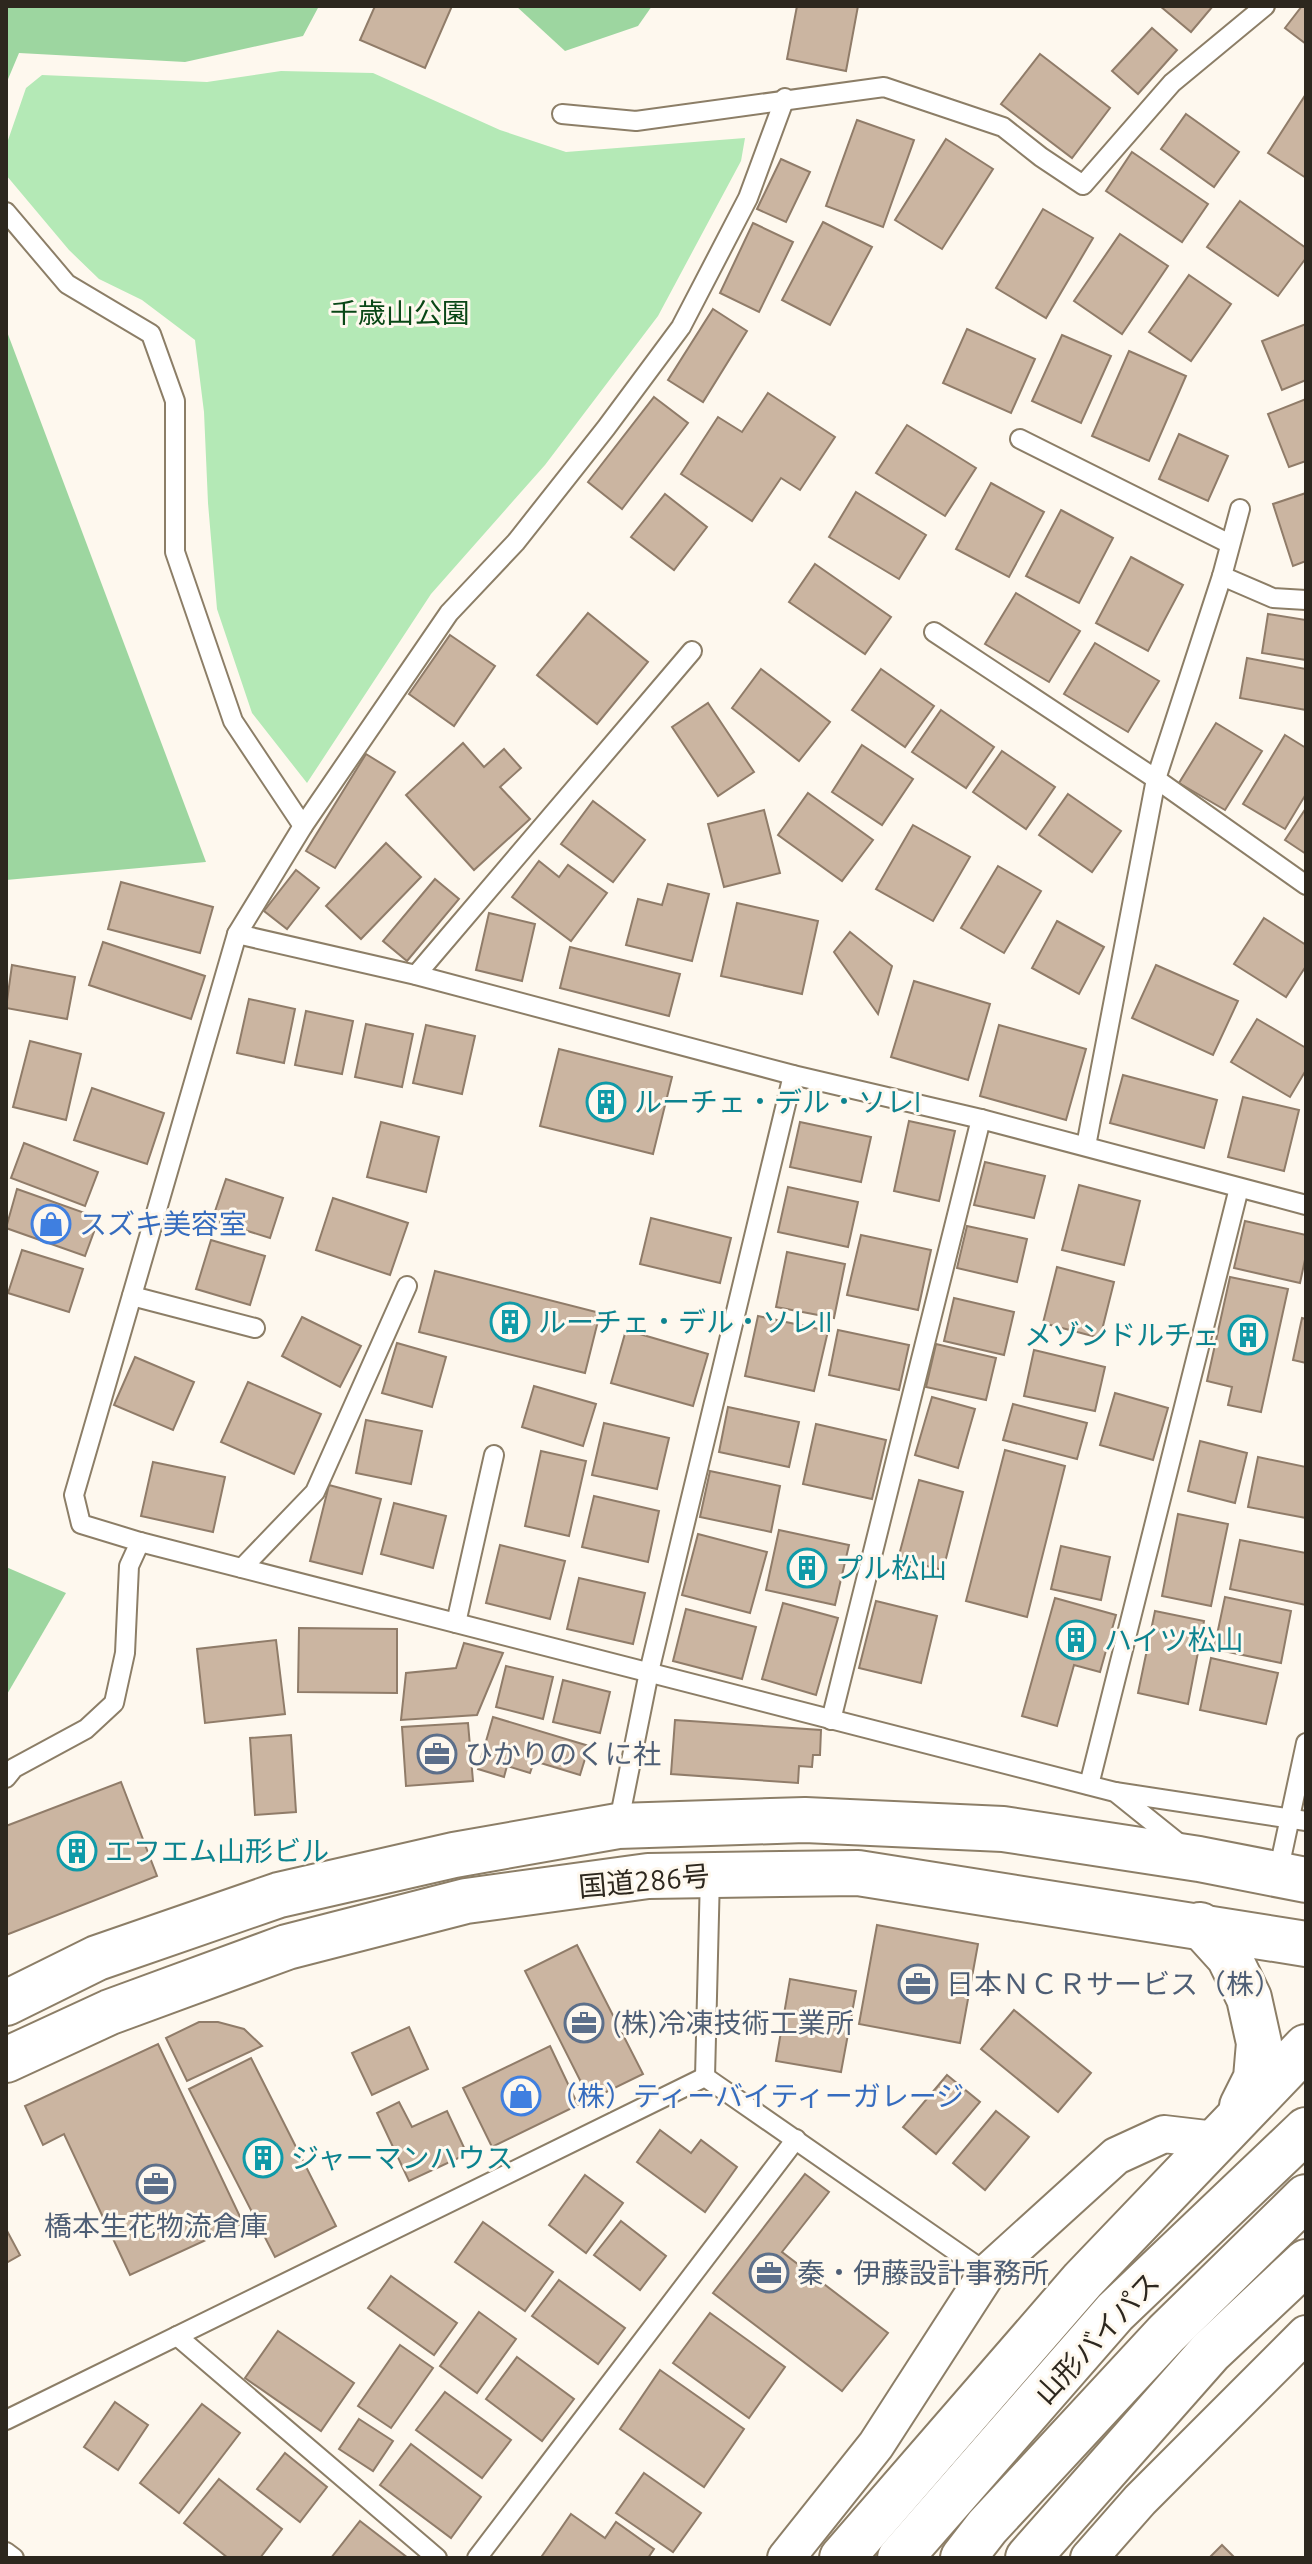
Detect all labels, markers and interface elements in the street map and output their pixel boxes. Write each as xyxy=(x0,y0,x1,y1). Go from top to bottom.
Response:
park label: 千歳山公園 xyxy=(330,297,470,328)
building icon: ルーチェ・デル・ソレI xyxy=(585,1081,627,1123)
place label: ルーチェ・デル・ソレI xyxy=(634,1086,921,1117)
shop icon: スズキ美容室 xyxy=(30,1203,72,1245)
place label: スズキ美容室 xyxy=(79,1208,247,1239)
building icon: ルーチェ・デル・ソレII xyxy=(489,1301,531,1343)
place label: ルーチェ・デル・ソレII xyxy=(538,1306,832,1337)
building icon: メゾンドルチェ xyxy=(1227,1314,1269,1356)
place label: メゾンドルチェ xyxy=(1024,1319,1220,1350)
building icon: プル松山 xyxy=(786,1547,828,1589)
place label: プル松山 xyxy=(835,1552,947,1583)
building icon: ハイツ松山 xyxy=(1055,1619,1097,1661)
place label: ハイツ松山 xyxy=(1104,1624,1243,1655)
office icon: ひかりのくに社 xyxy=(416,1733,458,1775)
place label: ひかりのくに社 xyxy=(465,1738,661,1769)
building icon: エフエム山形ビル xyxy=(56,1830,98,1872)
place label: エフエム山形ビル xyxy=(105,1835,329,1866)
street label: 国道286号 xyxy=(577,1859,711,1902)
office icon: 日本ＮＣＲサービス（株） xyxy=(897,1963,939,2005)
place label: 日本ＮＣＲサービス（株） xyxy=(946,1968,1282,1999)
office icon: (株)冷凍技術工業所 xyxy=(563,2002,605,2044)
place label: (株)冷凍技術工業所 xyxy=(612,2007,854,2039)
shop icon: （株）ティーバイティーガレージ xyxy=(500,2075,542,2117)
place label: （株）ティーバイティーガレージ xyxy=(549,2080,964,2111)
building icon: ジャーマンハウス xyxy=(242,2137,284,2179)
place label: ジャーマンハウス xyxy=(291,2142,514,2173)
office icon: 橋本生花物流倉庫 xyxy=(135,2163,177,2205)
place label: 橋本生花物流倉庫 xyxy=(44,2210,268,2241)
office icon: 秦・伊藤設計事務所 xyxy=(748,2252,790,2294)
place label: 秦・伊藤設計事務所 xyxy=(797,2257,1049,2288)
street label: 山形バイパス xyxy=(1028,2266,1165,2409)

